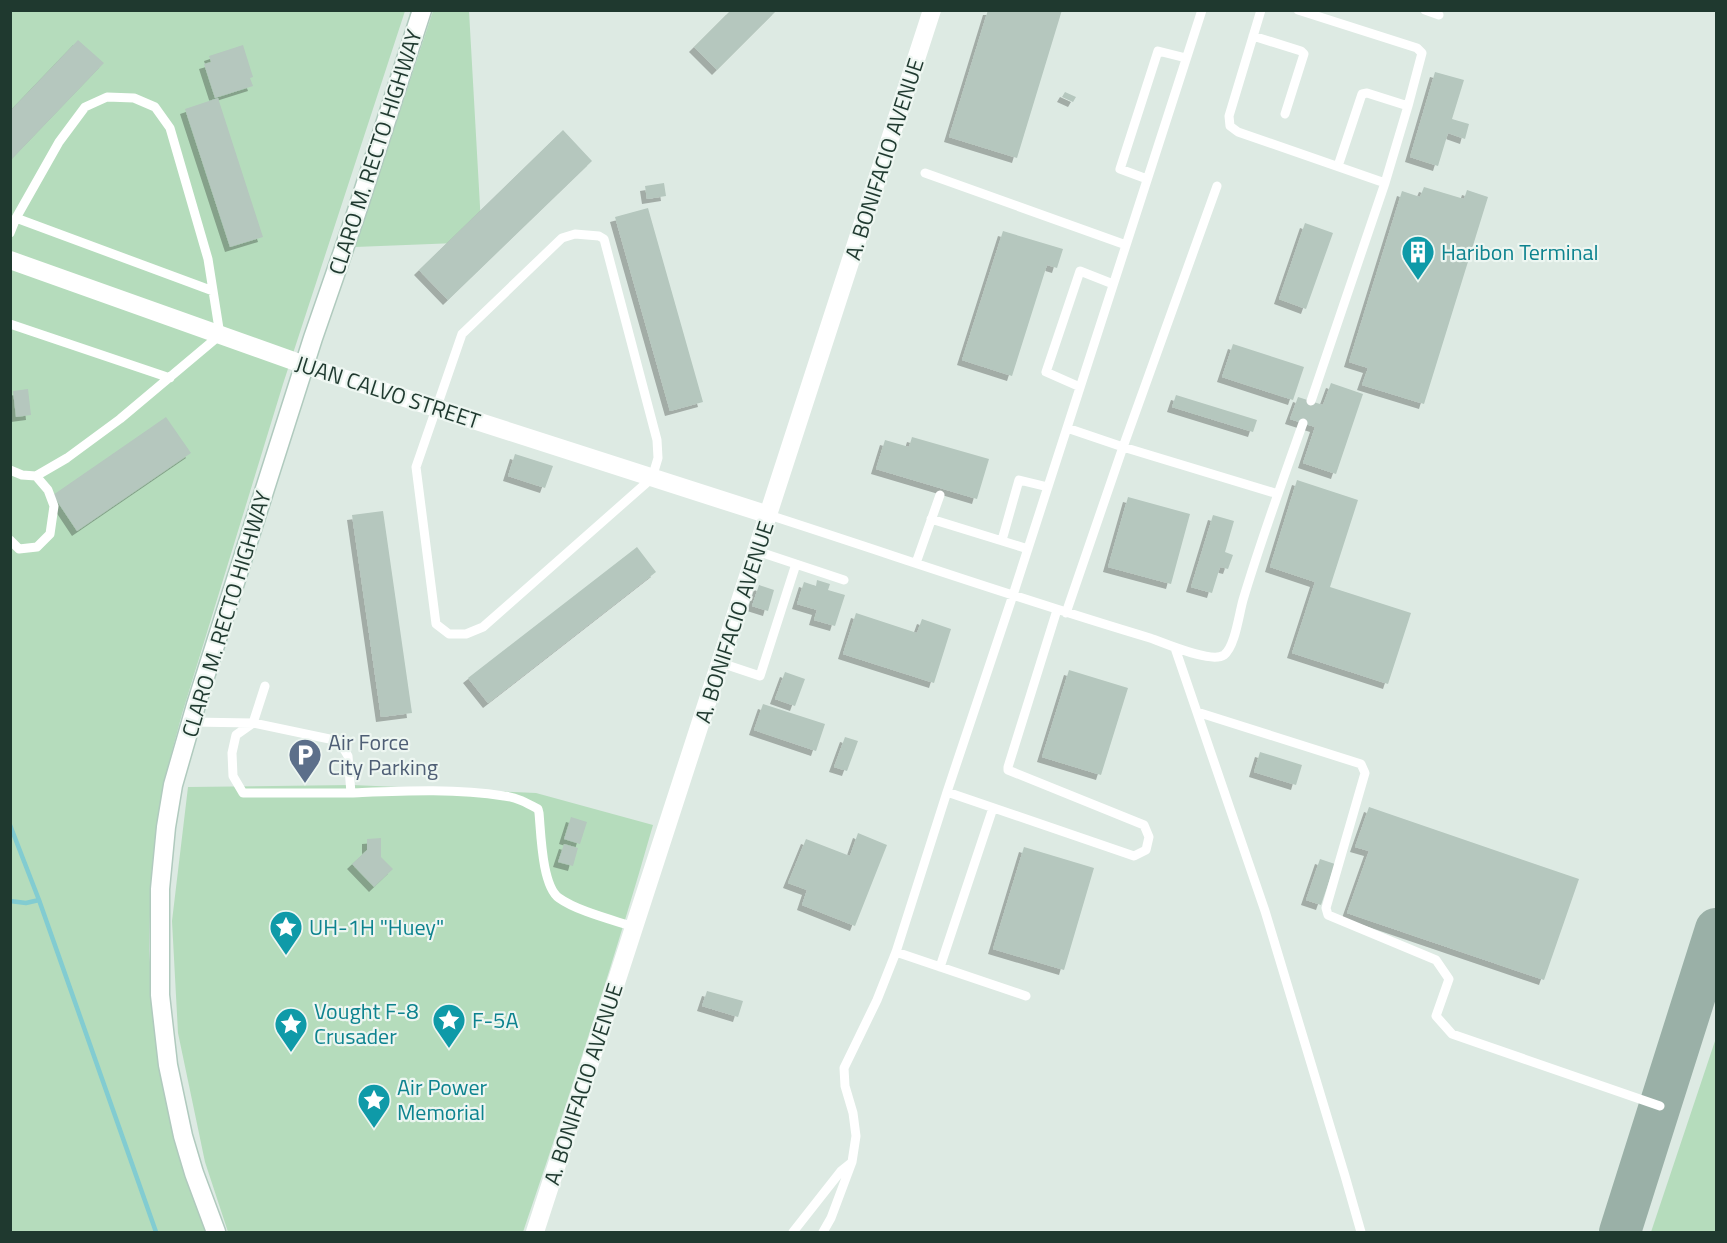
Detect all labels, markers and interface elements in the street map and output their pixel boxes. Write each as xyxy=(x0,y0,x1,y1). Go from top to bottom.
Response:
street label: CLARO M. RECTO HIGHWAY xyxy=(319,25,431,279)
street label: A. BONIFACIO AVENUE xyxy=(835,54,933,264)
building icon: Haribon Terminal xyxy=(1400,234,1436,281)
place label: Haribon Terminal xyxy=(1441,235,1599,269)
street label: JUAN CALVO STREET xyxy=(291,346,485,438)
street label: CLARO M. RECTO HIGHWAY xyxy=(172,486,280,741)
street label: A. BONIFACIO AVENUE xyxy=(685,517,783,727)
place label: Air Force City Parking xyxy=(328,725,438,784)
parking icon: Air Force City Parking xyxy=(287,737,323,784)
place icon: UH-1H "Huey" xyxy=(268,909,304,956)
place label: UH-1H "Huey" xyxy=(309,910,444,944)
street label: A. BONIFACIO AVENUE xyxy=(534,979,632,1189)
place label: Vought F-8 Crusader xyxy=(314,994,418,1053)
place icon: F-5A xyxy=(431,1002,467,1049)
place label: F-5A xyxy=(472,1003,519,1037)
place icon: Vought F-8 Crusader xyxy=(273,1006,309,1053)
place label: Air Power Memorial xyxy=(397,1070,488,1129)
place icon: Air Power Memorial xyxy=(356,1082,392,1129)

